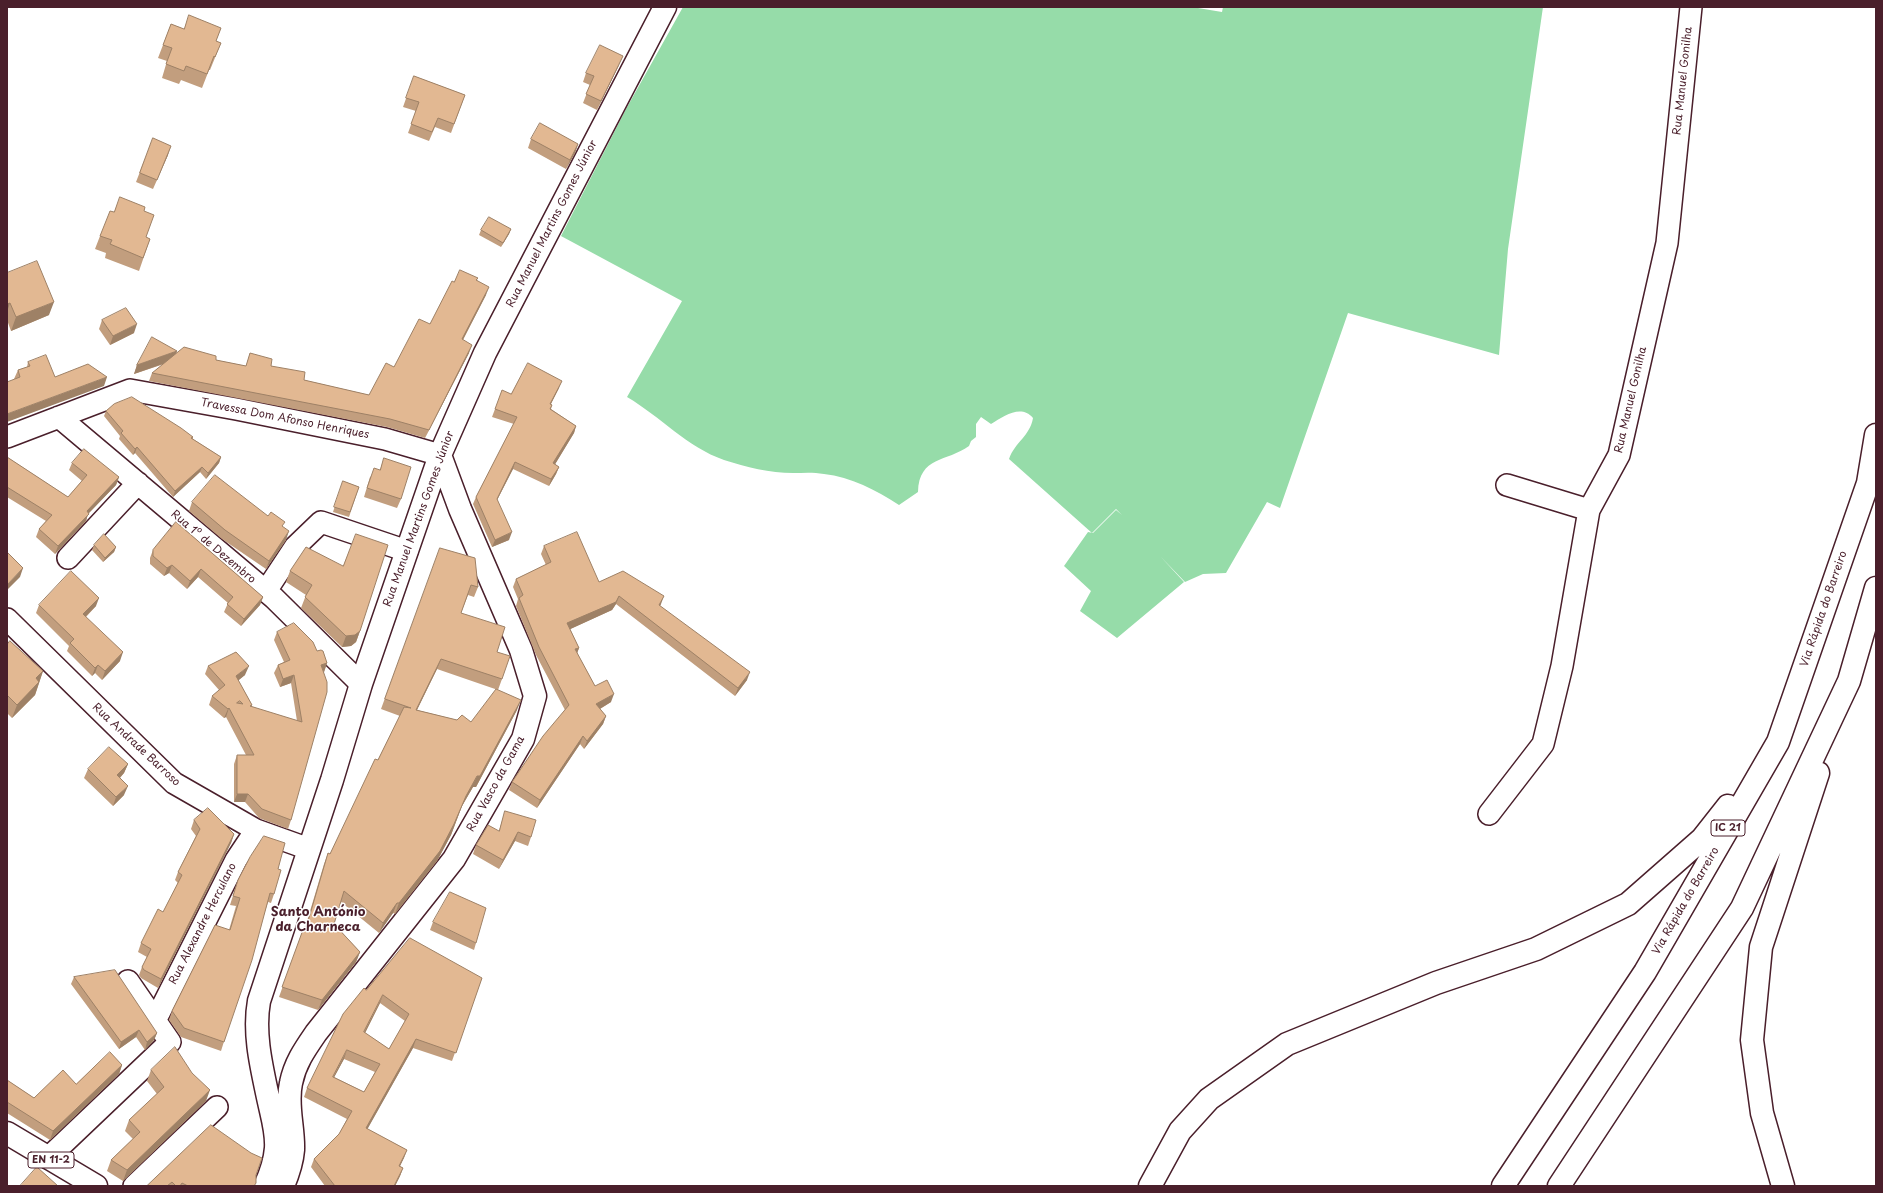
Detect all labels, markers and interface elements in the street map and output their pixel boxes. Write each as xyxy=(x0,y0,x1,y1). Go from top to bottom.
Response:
street label: Rua Manuel Gonilha xyxy=(1671,26,1695,136)
street label: Rua Manuel Martins Gomes Júnior xyxy=(504,138,600,310)
street label: Rua Manuel Gonilha xyxy=(1612,345,1650,455)
street label: Travessa Dom Afonso Henriques xyxy=(200,396,370,442)
street label: Rua Manuel Martins Gomes Júnior xyxy=(381,429,457,609)
street label: Rua 1º de Dezembro xyxy=(168,508,258,586)
street label: Via Rápida do Barreiro xyxy=(1798,549,1850,669)
street label: Rua Andrade Barroso xyxy=(89,701,183,789)
street label: Rua Vasco da Gama xyxy=(464,734,528,834)
road number: IC 21 xyxy=(1711,820,1745,836)
street label: Via Rápida do Barreiro xyxy=(1650,845,1722,957)
street label: Rua Alexandre Herculano xyxy=(167,861,239,987)
district label: Santo António da Charneca xyxy=(271,904,365,935)
road number: EN 11-2 xyxy=(28,1152,74,1168)

